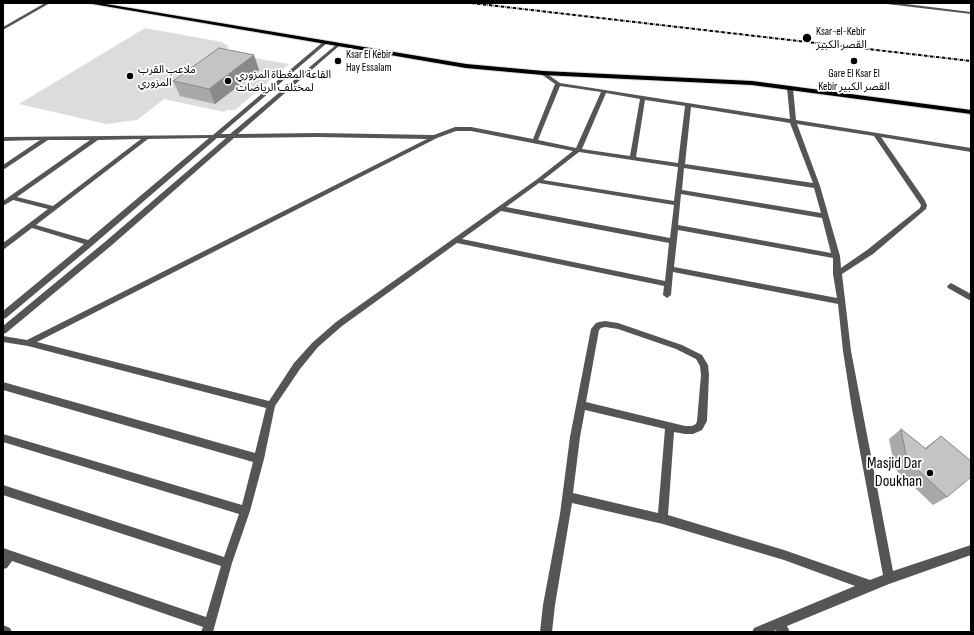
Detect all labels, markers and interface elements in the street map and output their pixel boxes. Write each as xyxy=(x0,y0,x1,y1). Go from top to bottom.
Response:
place label: Ksar-el-Kebir القصر الكبير xyxy=(816,25,867,51)
marker: Ksar-el-Kebir القصر الكبير xyxy=(801,32,813,44)
place label: Ksar El Kebir Hay Essalam xyxy=(346,48,392,74)
marker: Ksar El Kebir Hay Essalam xyxy=(333,56,343,66)
marker: Gare El Ksar El Kebir القصر الكبير xyxy=(849,56,859,66)
place label: ملاعب القرب المزوري xyxy=(138,63,196,89)
place label: Gare El Ksar El Kebir القصر الكبير xyxy=(818,67,890,93)
place label: القاعة المغطاة المزوري لمختلف الرياضات xyxy=(236,68,331,94)
marker: ملاعب القرب المزوري xyxy=(125,71,135,81)
marker: القاعة المغطاة المزوري لمختلف الرياضات xyxy=(223,76,233,86)
place label: Masjid Dar Doukhan xyxy=(867,454,922,492)
marker: Masjid Dar Doukhan xyxy=(925,468,935,478)

